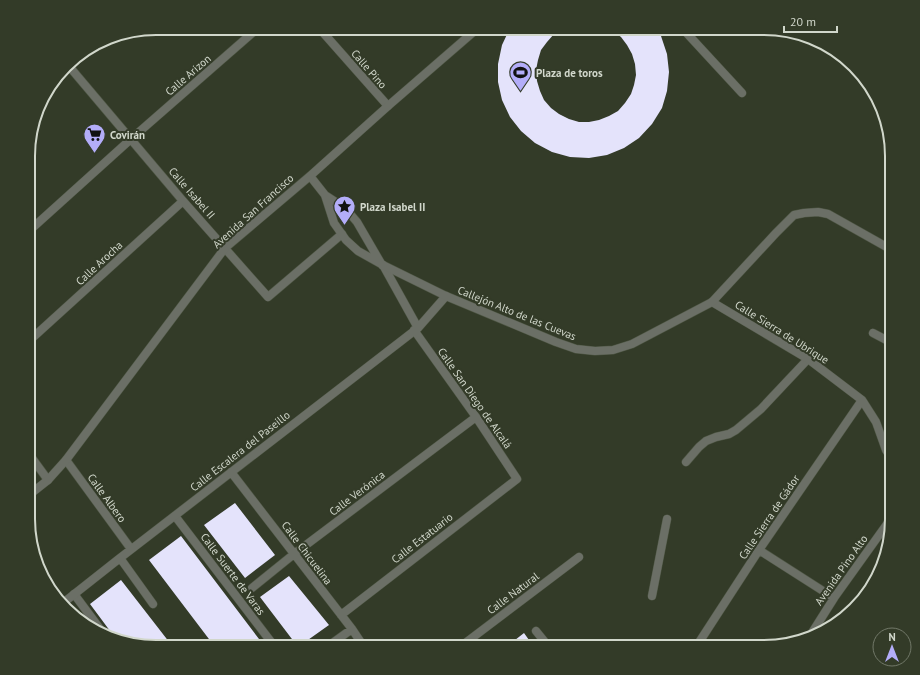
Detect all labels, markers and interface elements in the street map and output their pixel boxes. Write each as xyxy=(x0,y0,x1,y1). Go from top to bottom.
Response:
scale bar xyxy=(784,8,837,34)
text: 20 m xyxy=(790,14,816,29)
street label: Calle Pino xyxy=(348,46,390,92)
street label: Calle Arizon xyxy=(162,51,214,99)
sports icon: Plaza de toros xyxy=(508,60,534,93)
place label: Plaza de toros xyxy=(536,66,603,80)
supermarket icon: Covirán xyxy=(82,122,108,155)
place label: Covirán xyxy=(110,128,145,142)
street label: Calle Isabel II xyxy=(166,164,218,222)
street label: Avenida San Francisco xyxy=(210,171,297,251)
place icon: Plaza Isabel II xyxy=(332,194,358,227)
place label: Plaza Isabel II xyxy=(360,200,425,214)
street label: Calle Arocha xyxy=(73,238,125,288)
street label: Callejón Alto de las Cuevas xyxy=(456,283,579,343)
street label: Calle Sierra de Ubrique xyxy=(732,297,832,367)
street label: Calle San Diego de Alcalá xyxy=(435,345,515,451)
street label: Calle Escalera del Paseillo xyxy=(187,408,293,494)
street label: Calle Verónica xyxy=(326,467,388,519)
street label: Calle Albero xyxy=(85,471,129,525)
street label: Calle Sierra de Gádor xyxy=(736,472,803,562)
street label: Calle Estatuario xyxy=(389,510,456,566)
street label: Calle Chicuelina xyxy=(279,518,335,588)
street label: Calle Suerte de Varas xyxy=(198,530,269,618)
street label: Avenida Pino Alto xyxy=(812,532,871,608)
street label: Calle Natural xyxy=(484,568,542,617)
north arrow xyxy=(872,627,912,667)
text: N xyxy=(888,630,896,644)

